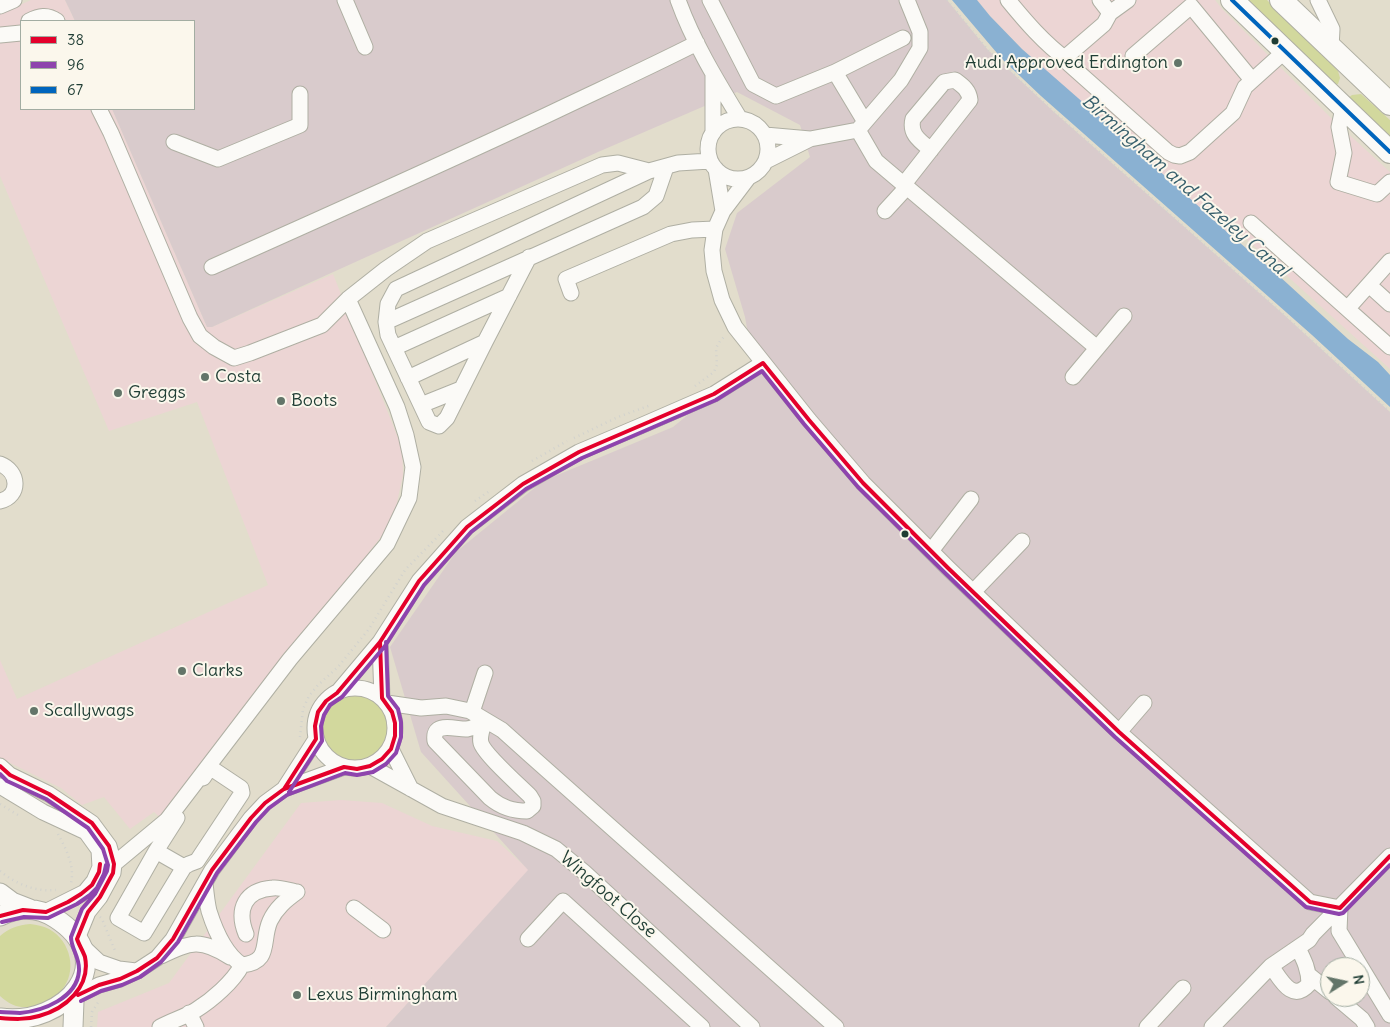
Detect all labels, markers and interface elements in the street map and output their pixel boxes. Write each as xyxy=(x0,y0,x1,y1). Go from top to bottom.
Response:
legend xyxy=(20,20,195,110)
text: 38 xyxy=(67,30,84,49)
unlabelled marker xyxy=(1270,36,1280,46)
place label: Audi Approved Erdington xyxy=(965,52,1168,74)
text: 96 xyxy=(67,55,84,74)
marker: Audi Approved Erdington xyxy=(1172,57,1184,69)
text: 67 xyxy=(67,80,83,99)
water label: Birmingham and Fazeley Canal xyxy=(1077,90,1293,282)
place label: Costa xyxy=(215,366,261,388)
marker: Costa xyxy=(199,371,211,383)
place label: Greggs xyxy=(128,382,186,404)
marker: Greggs xyxy=(112,387,124,399)
place label: Boots xyxy=(291,390,337,412)
marker: Boots xyxy=(275,395,287,407)
unlabelled marker xyxy=(900,529,910,539)
place label: Clarks xyxy=(192,660,243,682)
marker: Clarks xyxy=(176,665,188,677)
place label: Scallywags xyxy=(44,700,134,722)
marker: Scallywags xyxy=(28,705,40,717)
street label: Wingfoot Close xyxy=(555,847,661,943)
north arrow xyxy=(1320,957,1370,1007)
text: N xyxy=(1349,973,1368,986)
place label: Lexus Birmingham xyxy=(307,984,458,1006)
marker: Lexus Birmingham xyxy=(291,989,303,1001)

